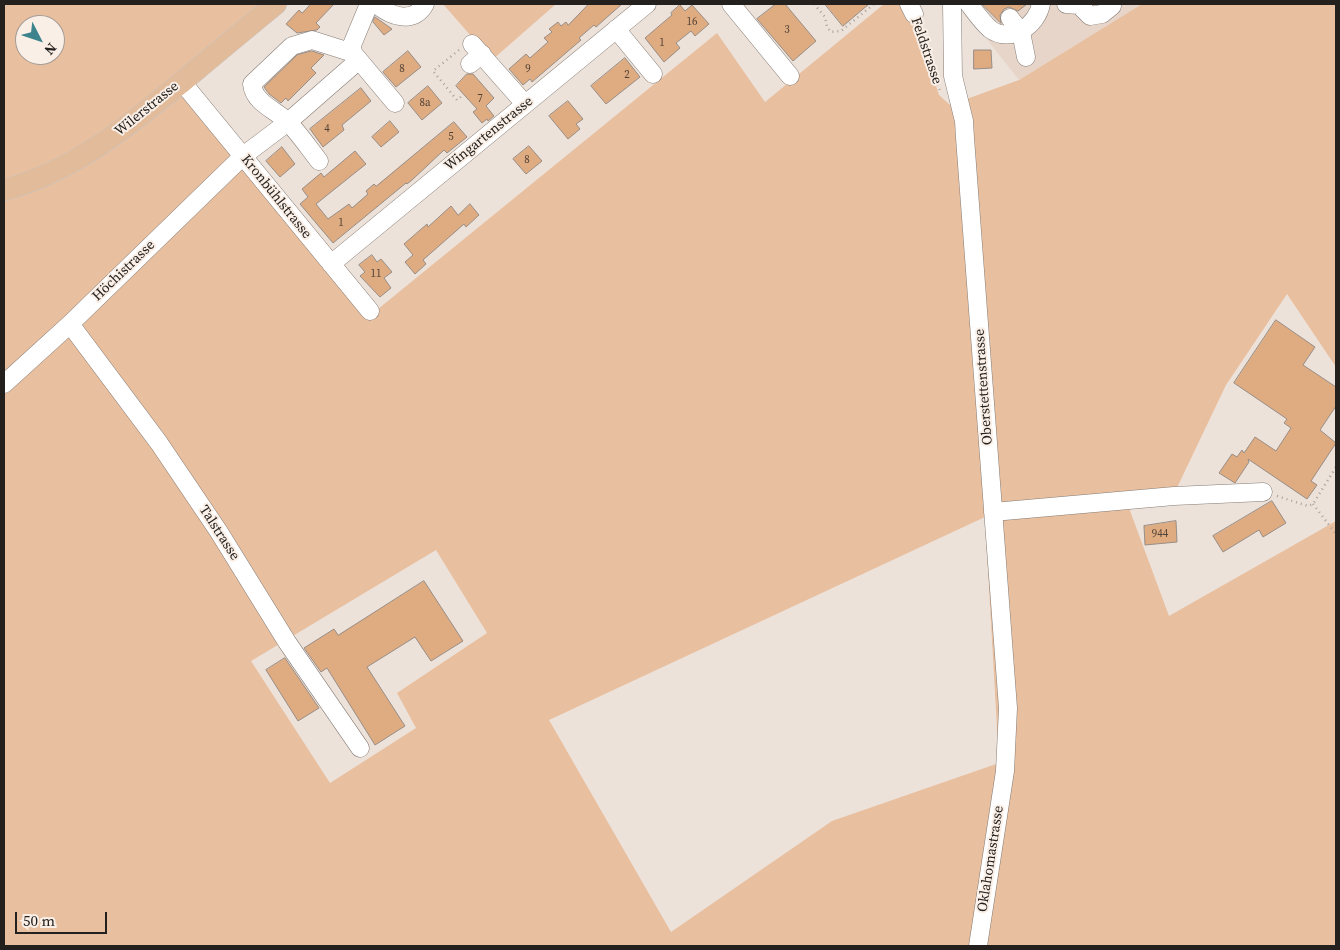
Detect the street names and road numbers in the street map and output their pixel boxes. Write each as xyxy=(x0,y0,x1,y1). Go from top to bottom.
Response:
street label: Feldstrasse xyxy=(907,15,945,87)
street label: Wilerstrasse xyxy=(112,78,182,140)
street label: Wingartenstrasse xyxy=(441,93,537,175)
street label: Kronbühlstrasse xyxy=(237,152,315,242)
street label: Höchistrasse xyxy=(89,237,159,305)
street label: Oberstettenstrasse xyxy=(972,328,996,446)
street label: Talstrasse xyxy=(195,502,243,564)
street label: Oklahomastrasse xyxy=(974,805,1008,913)

